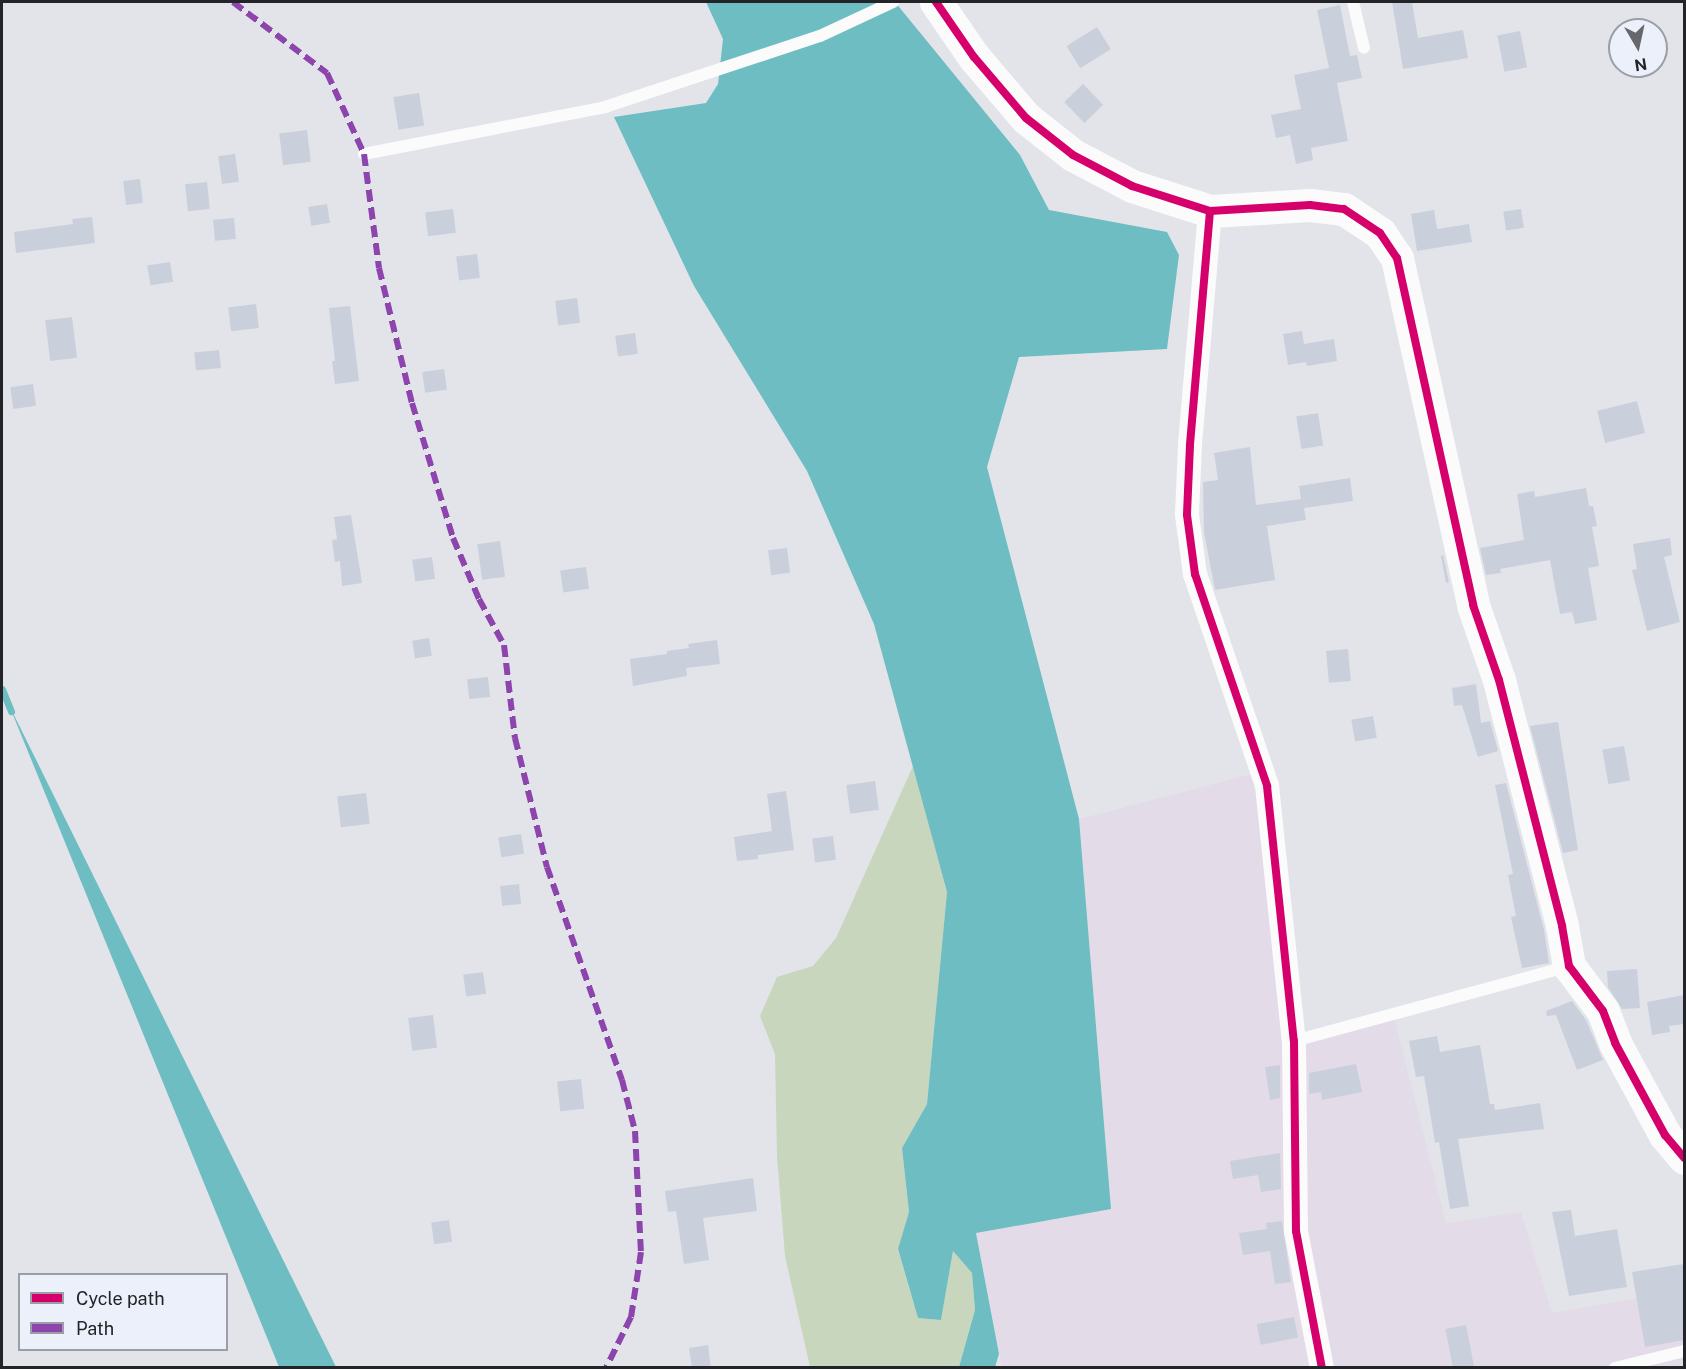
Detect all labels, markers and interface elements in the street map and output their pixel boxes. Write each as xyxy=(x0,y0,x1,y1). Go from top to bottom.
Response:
north arrow xyxy=(1608,18,1668,78)
text: N xyxy=(1633,54,1648,75)
legend xyxy=(18,1273,228,1351)
text: Cycle path xyxy=(76,1288,165,1309)
text: Path xyxy=(76,1318,114,1339)

